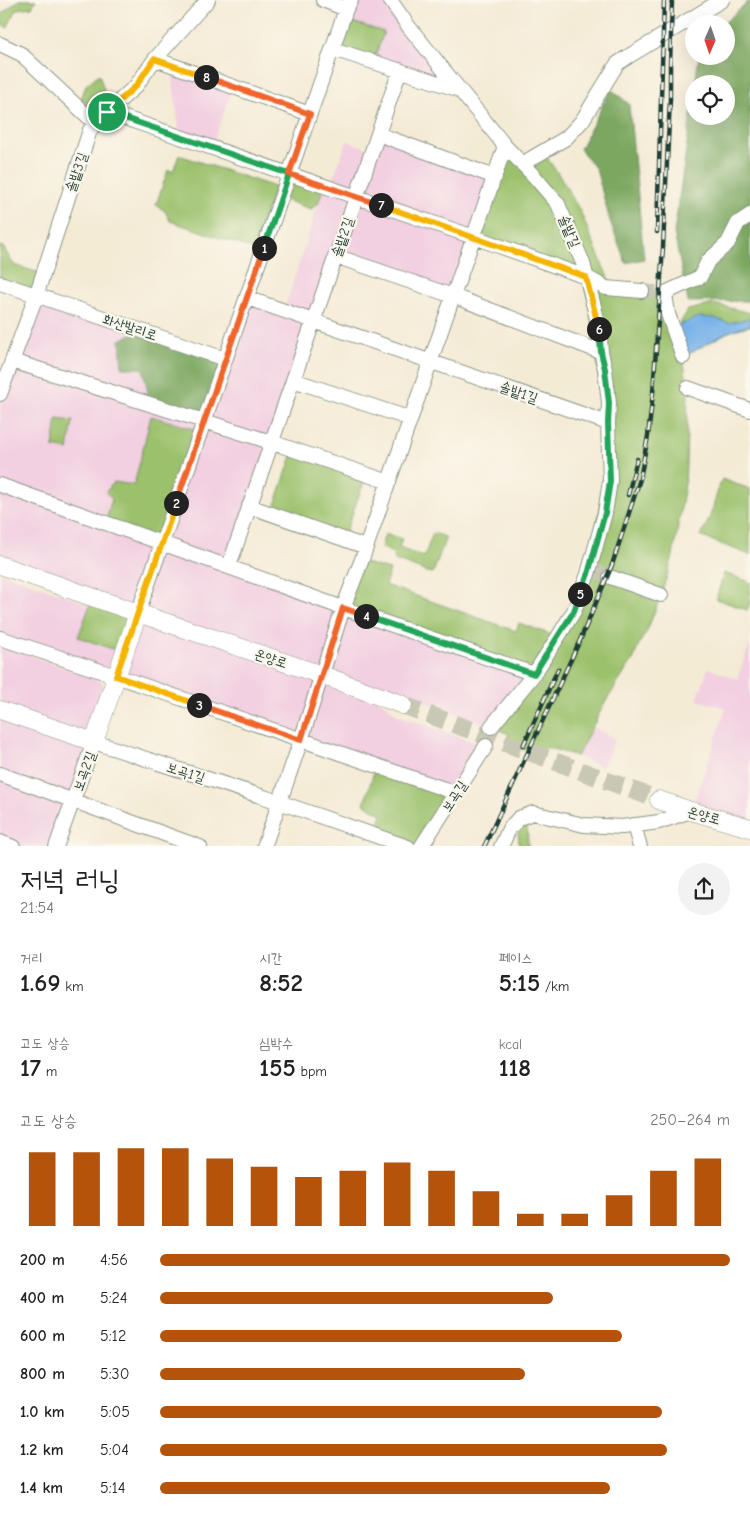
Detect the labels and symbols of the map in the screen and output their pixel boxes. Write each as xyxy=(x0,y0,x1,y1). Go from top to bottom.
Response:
north arrow xyxy=(685,15,735,65)
pin: 8 xyxy=(194,64,218,90)
pin xyxy=(86,91,128,133)
street label: 솔밭3길 xyxy=(62,149,91,194)
pin: 7 xyxy=(368,192,394,218)
street label: 솔밭길 xyxy=(555,212,584,251)
street label: 솔밭2길 xyxy=(328,214,357,259)
pin: 1 xyxy=(252,236,276,260)
street label: 화산발리로 xyxy=(100,311,159,344)
pin: 6 xyxy=(586,316,612,342)
street label: 솔밭1길 xyxy=(497,378,541,407)
pin: 2 xyxy=(164,490,188,516)
pin: 5 xyxy=(568,582,592,606)
pin: 4 xyxy=(354,604,378,628)
street label: 온양로 xyxy=(252,645,290,672)
pin: 3 xyxy=(186,692,212,718)
street label: 보곡2길 xyxy=(69,748,100,793)
street label: 보곡1길 xyxy=(165,758,208,787)
street label: 보곡길 xyxy=(438,777,471,815)
street label: 온양로 xyxy=(685,803,722,828)

